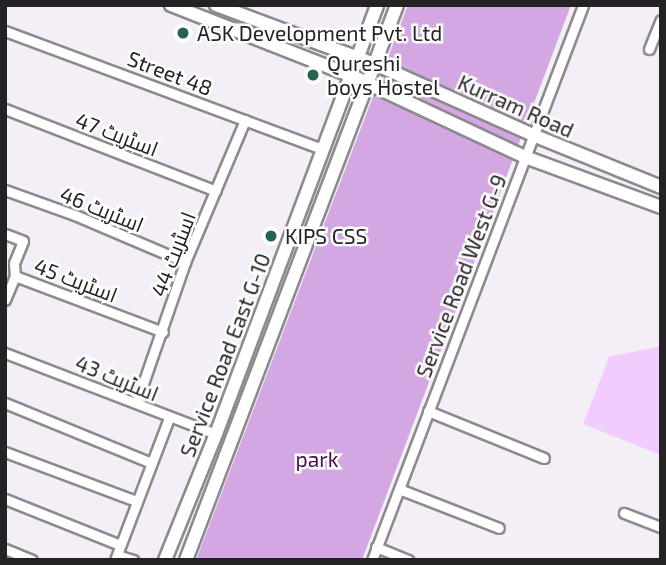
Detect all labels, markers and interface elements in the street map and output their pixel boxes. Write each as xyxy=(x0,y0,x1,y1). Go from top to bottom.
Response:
place label: ASK Development Pvt. Ltd xyxy=(197,20,443,46)
marker: ASK Development Pvt. Ltd xyxy=(175,25,191,41)
street label: Street 48 xyxy=(124,45,216,101)
place label: Qureshi boys Hostel xyxy=(327,50,439,100)
marker: Qureshi boys Hostel xyxy=(305,67,321,83)
street label: Kurram Road xyxy=(454,69,578,143)
street label: اسٹریٹ 47 xyxy=(72,107,162,161)
street label: Service Road West G-9 xyxy=(411,171,511,381)
street label: اسٹریٹ 46 xyxy=(57,181,147,237)
street label: اسٹریٹ 44 xyxy=(145,208,201,300)
place label: KIPS CSS xyxy=(285,223,367,249)
marker: KIPS CSS xyxy=(263,228,279,244)
street label: Service Road East G-10 xyxy=(174,249,276,461)
street label: اسٹریٹ 45 xyxy=(31,253,121,307)
street label: اسٹریٹ 43 xyxy=(72,350,162,406)
park label: park xyxy=(296,446,338,472)

